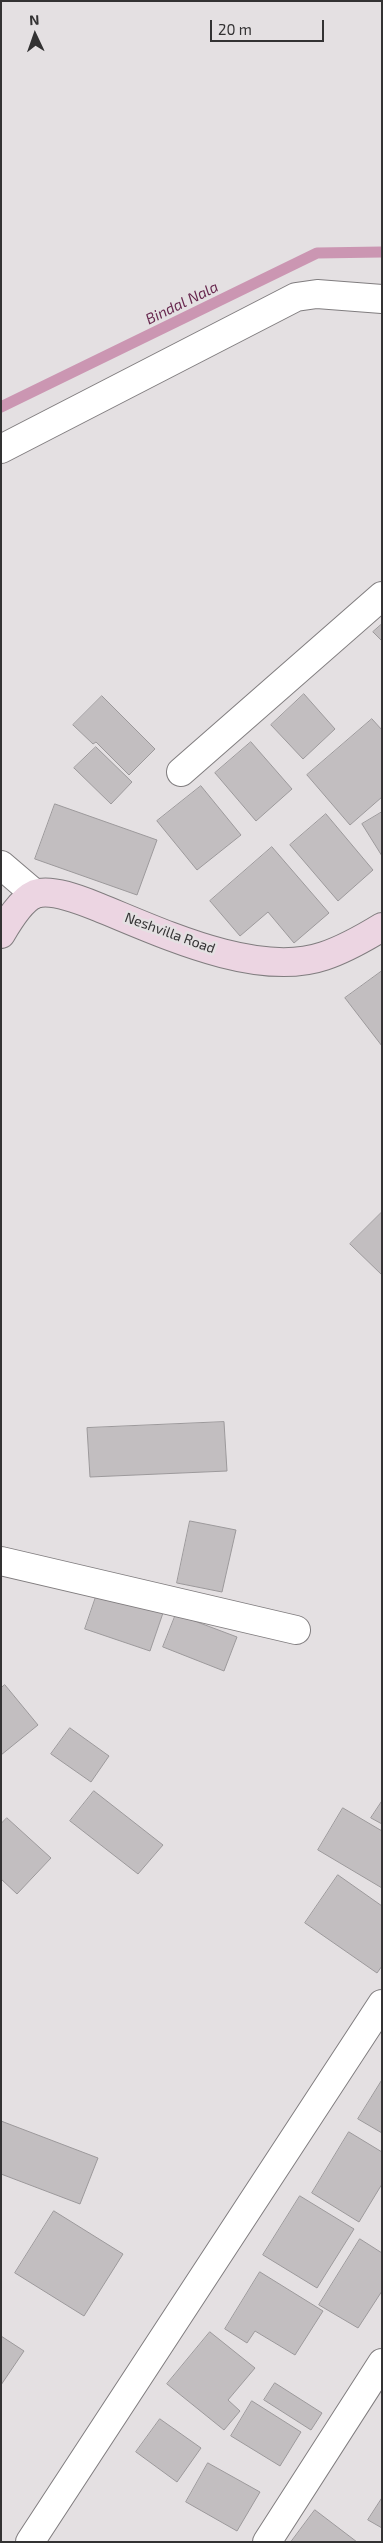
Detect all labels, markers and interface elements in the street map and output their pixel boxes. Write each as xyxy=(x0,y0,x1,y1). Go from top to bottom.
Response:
north arrow xyxy=(10,10,60,60)
scale bar xyxy=(213,10,327,42)
text: N xyxy=(29,11,40,28)
text: 20 m xyxy=(218,20,252,38)
water label: Bindal Nala xyxy=(143,278,221,328)
street label: Neshvilla Road xyxy=(123,909,217,957)

